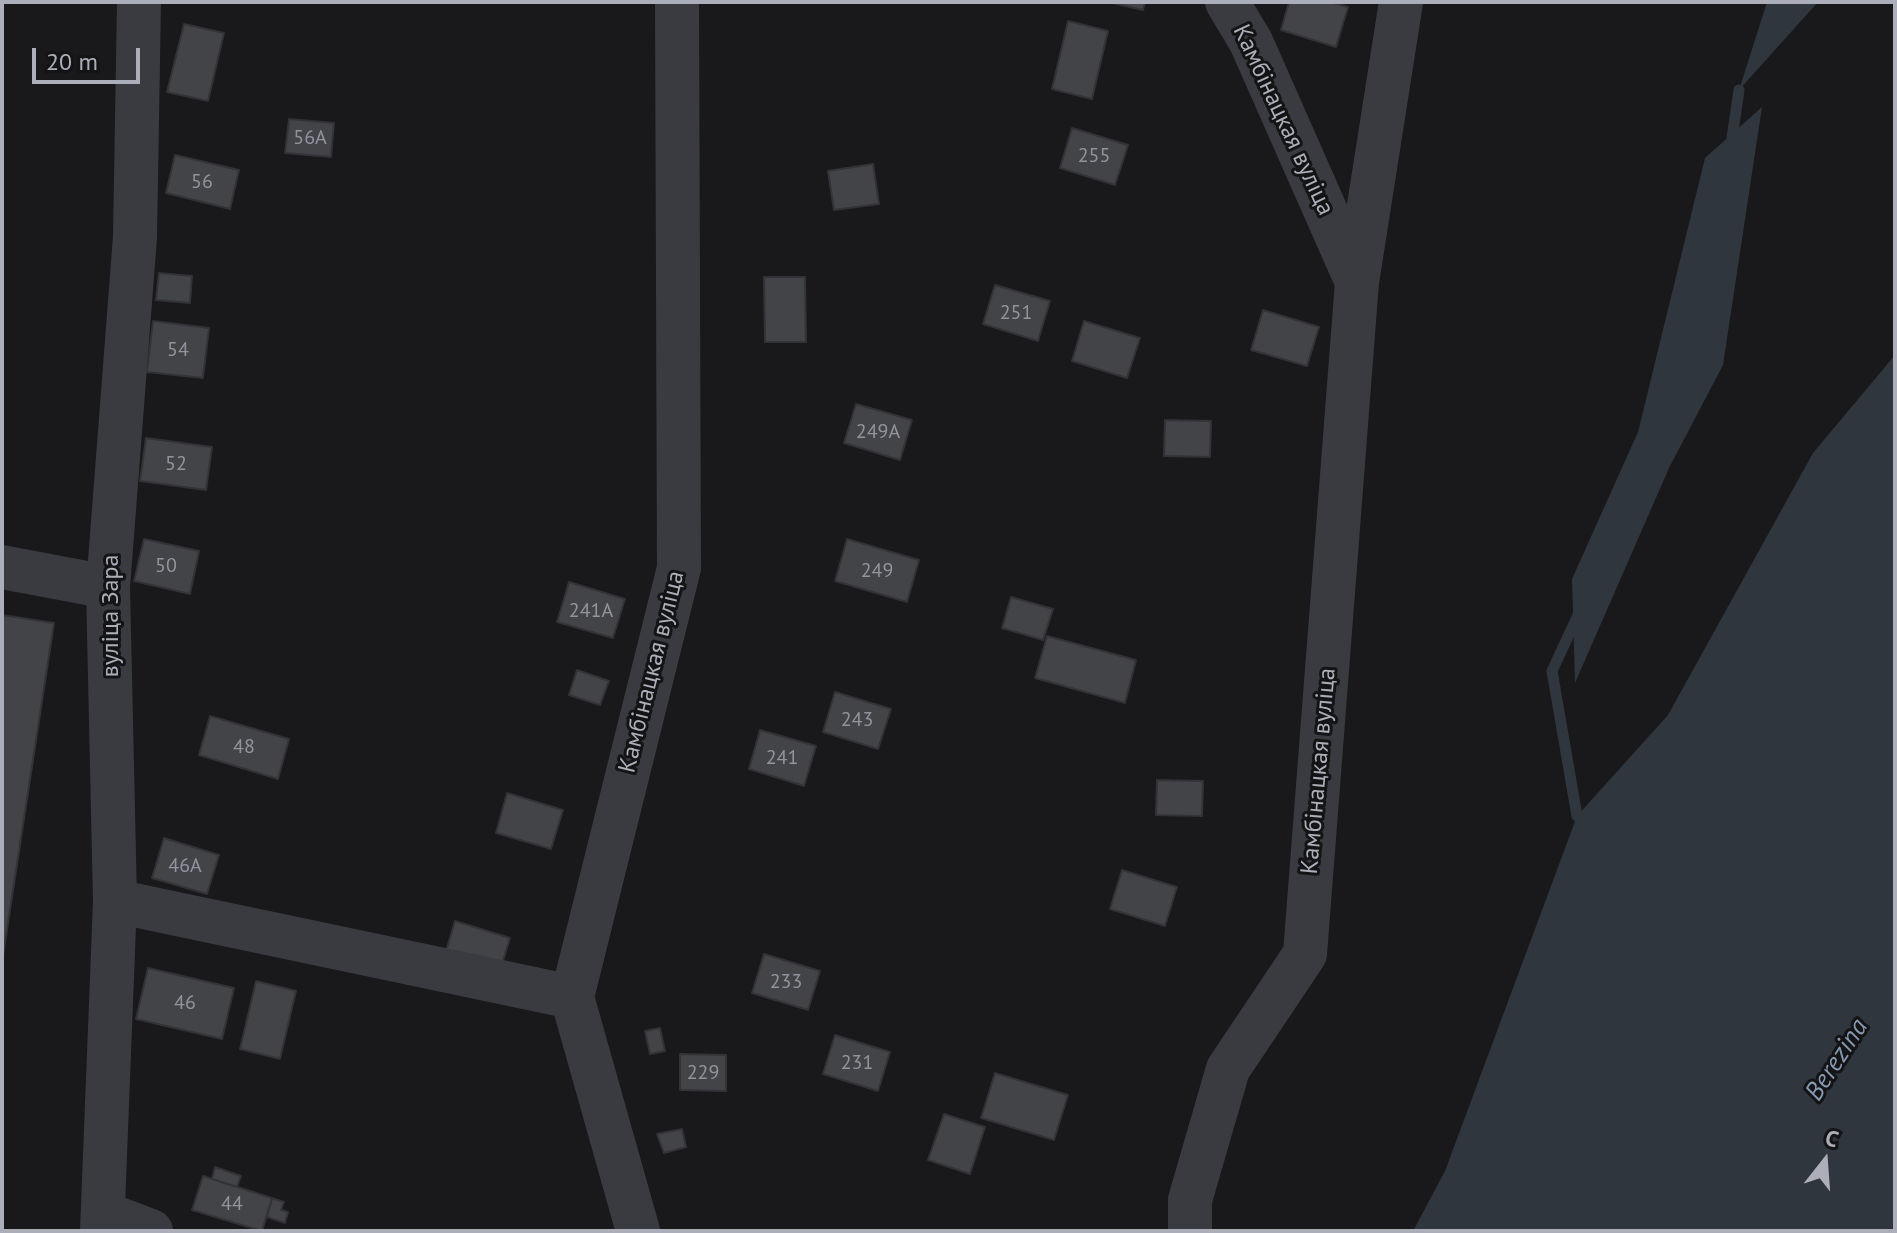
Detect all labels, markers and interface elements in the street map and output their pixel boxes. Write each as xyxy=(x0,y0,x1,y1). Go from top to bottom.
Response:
street label: Камбінацкая вуліца xyxy=(1226,20,1340,220)
scale bar xyxy=(36,32,144,82)
text: 20 m xyxy=(46,46,98,77)
house number: 56А xyxy=(293,126,327,150)
house number: 255 xyxy=(1078,144,1110,168)
house number: 56 xyxy=(191,170,213,194)
house number: 251 xyxy=(1000,301,1032,325)
house number: 54 xyxy=(167,338,189,362)
house number: 249А xyxy=(856,420,900,444)
house number: 52 xyxy=(165,452,187,476)
house number: 50 xyxy=(155,554,177,578)
street label: вуліца Зара xyxy=(97,555,125,677)
house number: 249 xyxy=(861,559,893,583)
street label: Камбінацкая вуліца xyxy=(613,568,691,776)
house number: 241А xyxy=(569,599,613,623)
street label: Камбінацкая вуліца xyxy=(1296,667,1342,875)
house number: 243 xyxy=(841,708,873,732)
house number: 48 xyxy=(233,735,255,759)
house number: 241 xyxy=(766,746,798,770)
house number: 46А xyxy=(168,854,202,878)
house number: 233 xyxy=(770,970,802,994)
house number: 46 xyxy=(174,991,196,1015)
water label: Berezina xyxy=(1799,1013,1875,1107)
house number: 231 xyxy=(841,1051,873,1075)
house number: 229 xyxy=(687,1061,719,1085)
north arrow xyxy=(1785,1121,1865,1201)
text: С xyxy=(1822,1123,1842,1153)
house number: 44 xyxy=(221,1192,243,1216)

